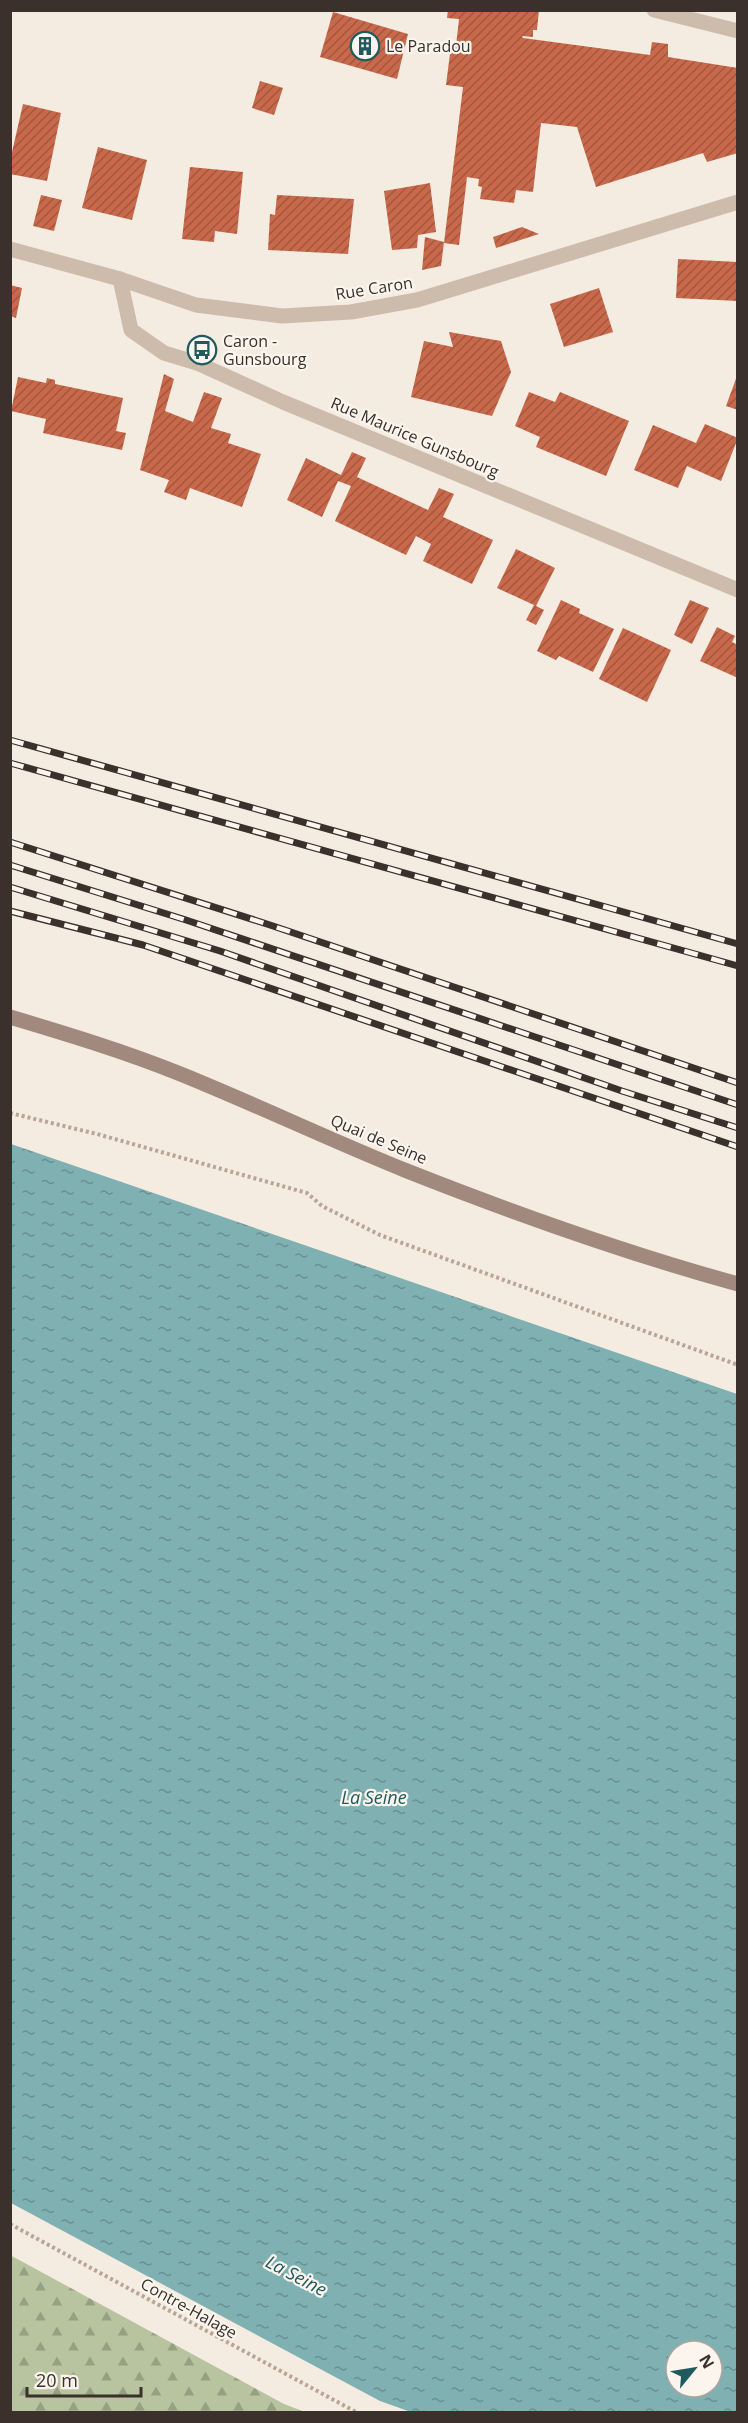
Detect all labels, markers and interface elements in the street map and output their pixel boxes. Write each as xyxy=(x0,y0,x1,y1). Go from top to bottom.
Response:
building icon: Le Paradou xyxy=(349,30,381,62)
place label: Le Paradou xyxy=(386,35,471,57)
street label: Rue Caron xyxy=(334,271,414,305)
place label: Caron - Gunsbourg xyxy=(223,330,307,370)
bus stop icon: Caron - Gunsbourg xyxy=(186,334,218,366)
street label: Rue Maurice Gunsbourg xyxy=(328,392,503,483)
street label: Quai de Seine xyxy=(327,1109,431,1169)
water label: La Seine xyxy=(341,1785,407,1809)
water label: La Seine xyxy=(262,2249,331,2301)
street label: Contre-Halage xyxy=(137,2272,241,2344)
north arrow xyxy=(664,2339,724,2399)
text: N xyxy=(694,2350,720,2373)
scale bar xyxy=(27,2360,141,2398)
text: 20 m xyxy=(36,2368,78,2392)

